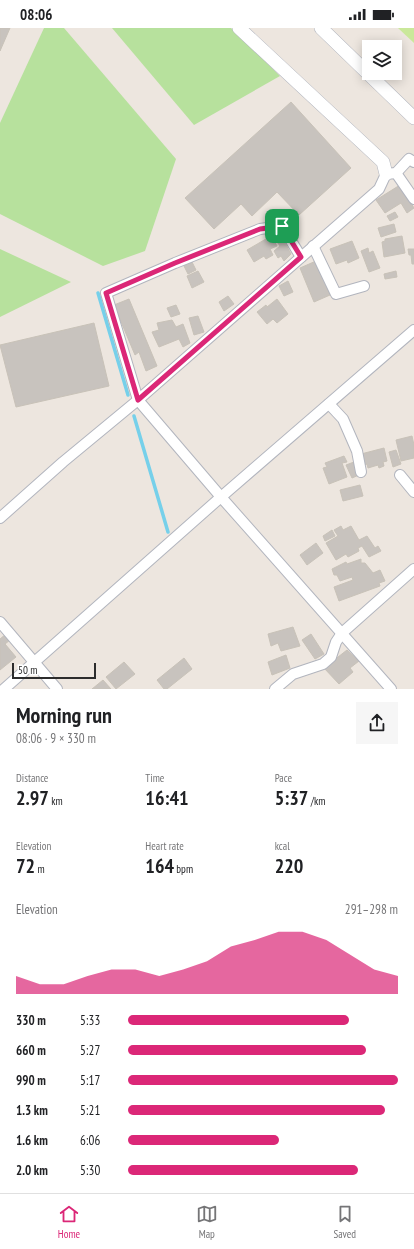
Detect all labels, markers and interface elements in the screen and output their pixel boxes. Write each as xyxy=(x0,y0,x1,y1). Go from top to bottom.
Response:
text: 08:06 xyxy=(20,5,52,24)
map controls xyxy=(362,40,402,80)
button: layers xyxy=(362,40,402,80)
pin xyxy=(265,209,299,243)
icon: arrive xyxy=(271,215,293,237)
scale bar xyxy=(12,661,96,680)
text: 50 m xyxy=(18,663,37,677)
text: Morning run xyxy=(16,701,112,729)
button: share xyxy=(356,702,398,744)
text: 08:06 · 9 × 330 m xyxy=(16,730,96,747)
text: Distance xyxy=(16,771,48,785)
text: Time xyxy=(145,771,164,785)
text: Pace xyxy=(275,771,292,785)
text: 2.97 xyxy=(16,785,49,811)
text: 16:41 xyxy=(145,785,189,811)
text: 5:37 xyxy=(275,785,308,811)
text: km xyxy=(49,794,63,808)
text: /km xyxy=(308,794,325,808)
text: Elevation xyxy=(16,839,51,853)
text: Heart rate xyxy=(145,839,184,853)
text: kcal xyxy=(275,839,290,853)
text: 72 xyxy=(16,853,35,879)
text: 164 xyxy=(145,853,174,879)
text: 220 xyxy=(275,853,303,879)
text: m xyxy=(35,862,45,876)
text: bpm xyxy=(174,862,193,876)
text: Elevation xyxy=(16,901,58,918)
text: 291–298 m xyxy=(345,901,398,918)
text: 330 m xyxy=(16,1012,46,1029)
text: 5:33 xyxy=(80,1012,100,1029)
text: 660 m xyxy=(16,1042,46,1059)
text: 5:27 xyxy=(80,1042,100,1059)
text: 990 m xyxy=(16,1072,46,1089)
text: 5:17 xyxy=(80,1072,100,1089)
text: 1.3 km xyxy=(16,1102,48,1119)
text: 5:21 xyxy=(80,1102,100,1119)
text: 1.6 km xyxy=(16,1132,48,1149)
text: 6:06 xyxy=(80,1132,100,1149)
text: 2.0 km xyxy=(16,1162,48,1179)
text: 5:30 xyxy=(80,1162,100,1179)
tab: Home xyxy=(58,1203,80,1241)
tab: Map xyxy=(196,1203,218,1241)
tab: Saved xyxy=(333,1203,356,1241)

